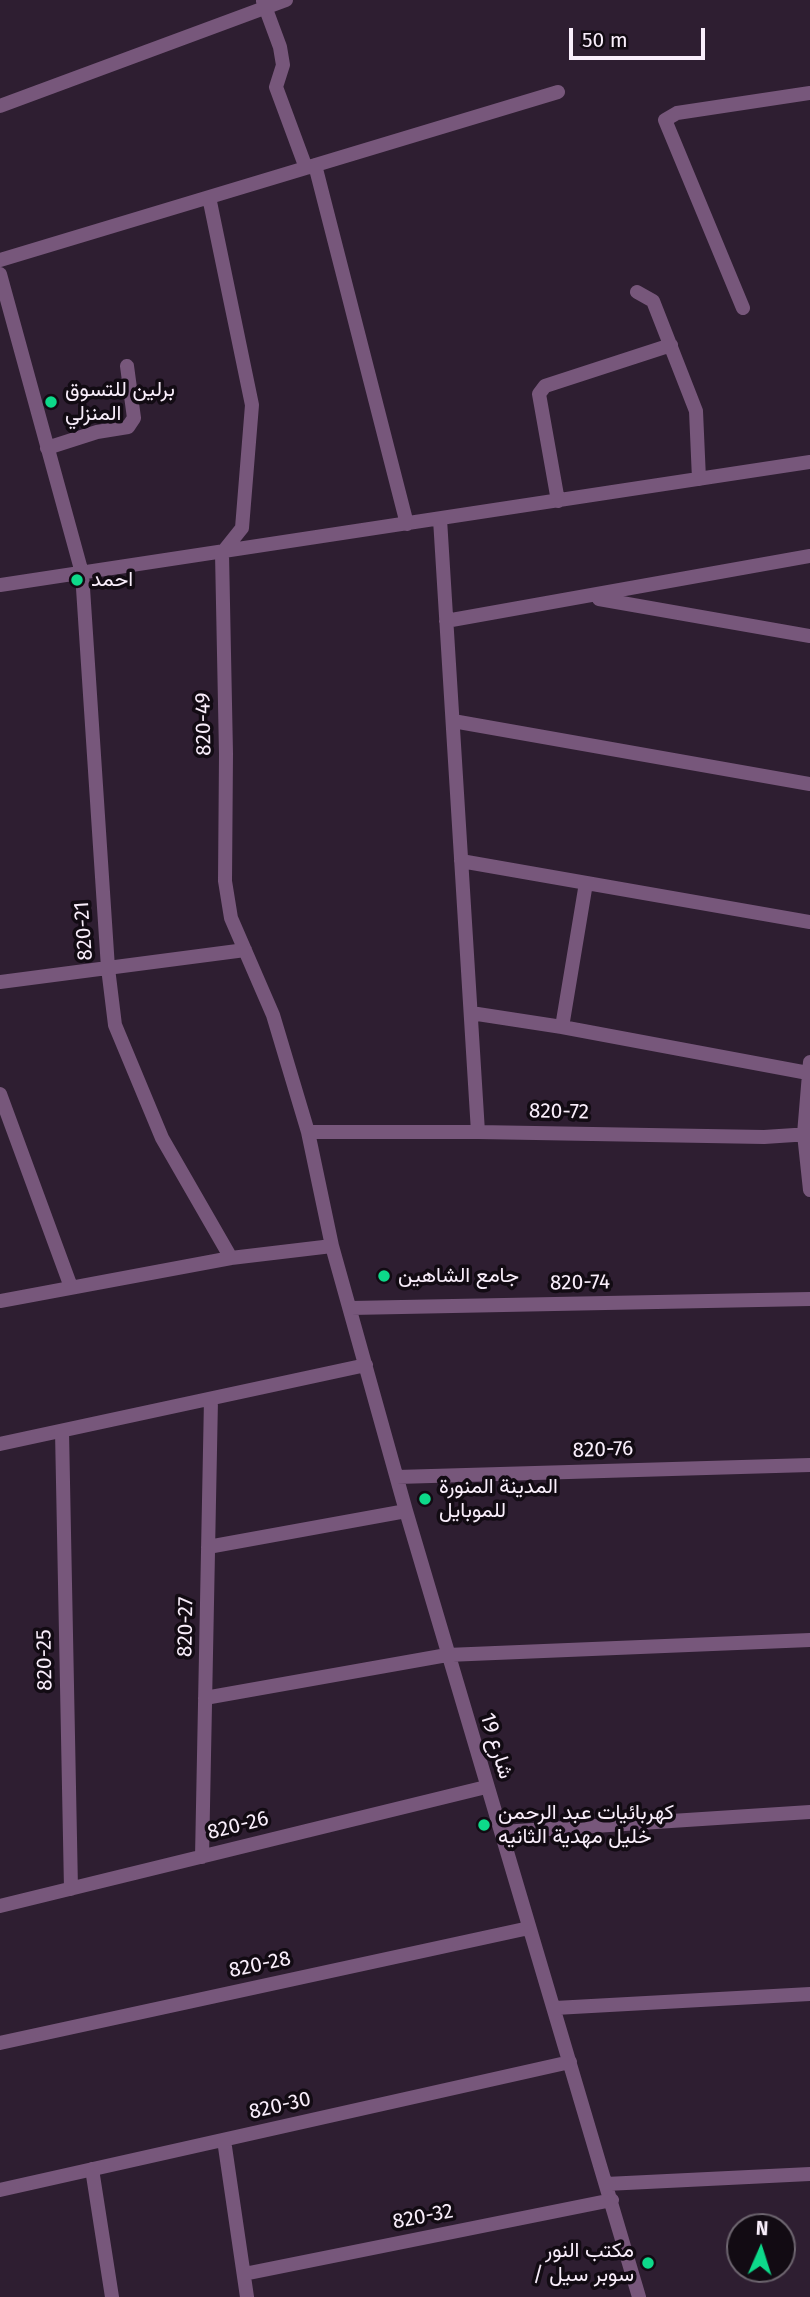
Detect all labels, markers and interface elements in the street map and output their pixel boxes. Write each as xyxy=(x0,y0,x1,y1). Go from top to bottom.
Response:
scale bar xyxy=(572,14,708,58)
text: 50 m xyxy=(582,27,628,53)
place label: برلين للتسوق المنزلي xyxy=(65,377,175,427)
marker: برلين للتسوق المنزلي xyxy=(43,394,59,410)
place label: احمد xyxy=(91,567,133,593)
marker: احمد xyxy=(69,572,85,588)
street label: 820-49 xyxy=(191,692,217,756)
street label: 820-21 xyxy=(69,900,99,962)
street label: 820-72 xyxy=(529,1099,589,1125)
place label: جامع الشاهين xyxy=(398,1263,519,1289)
marker: جامع الشاهين xyxy=(376,1268,392,1284)
street label: 820-74 xyxy=(550,1270,610,1296)
street label: 820-76 xyxy=(572,1436,634,1464)
place label: المدينة المنورة للموبايل xyxy=(439,1474,558,1524)
marker: المدينة المنورة للموبايل xyxy=(417,1491,433,1507)
street label: 820-27 xyxy=(173,1597,199,1657)
street label: 820-25 xyxy=(32,1629,58,1691)
street label: شارع 19 xyxy=(474,1710,518,1782)
place label: كهربائيات عبد الرحمن خليل مهدية الثانيه xyxy=(498,1800,674,1850)
street label: 820-26 xyxy=(205,1806,271,1846)
marker: كهربائيات عبد الرحمن خليل مهدية الثانيه xyxy=(476,1817,492,1833)
street label: 820-28 xyxy=(227,1946,293,1984)
street label: 820-30 xyxy=(247,2087,313,2125)
street label: 820-32 xyxy=(390,2199,456,2235)
north arrow xyxy=(726,2213,796,2283)
text: N xyxy=(755,2217,769,2240)
place label: مكتب النور / سوبر سيل xyxy=(533,2238,634,2288)
marker: مكتب النور / سوبر سيل xyxy=(640,2255,656,2271)

